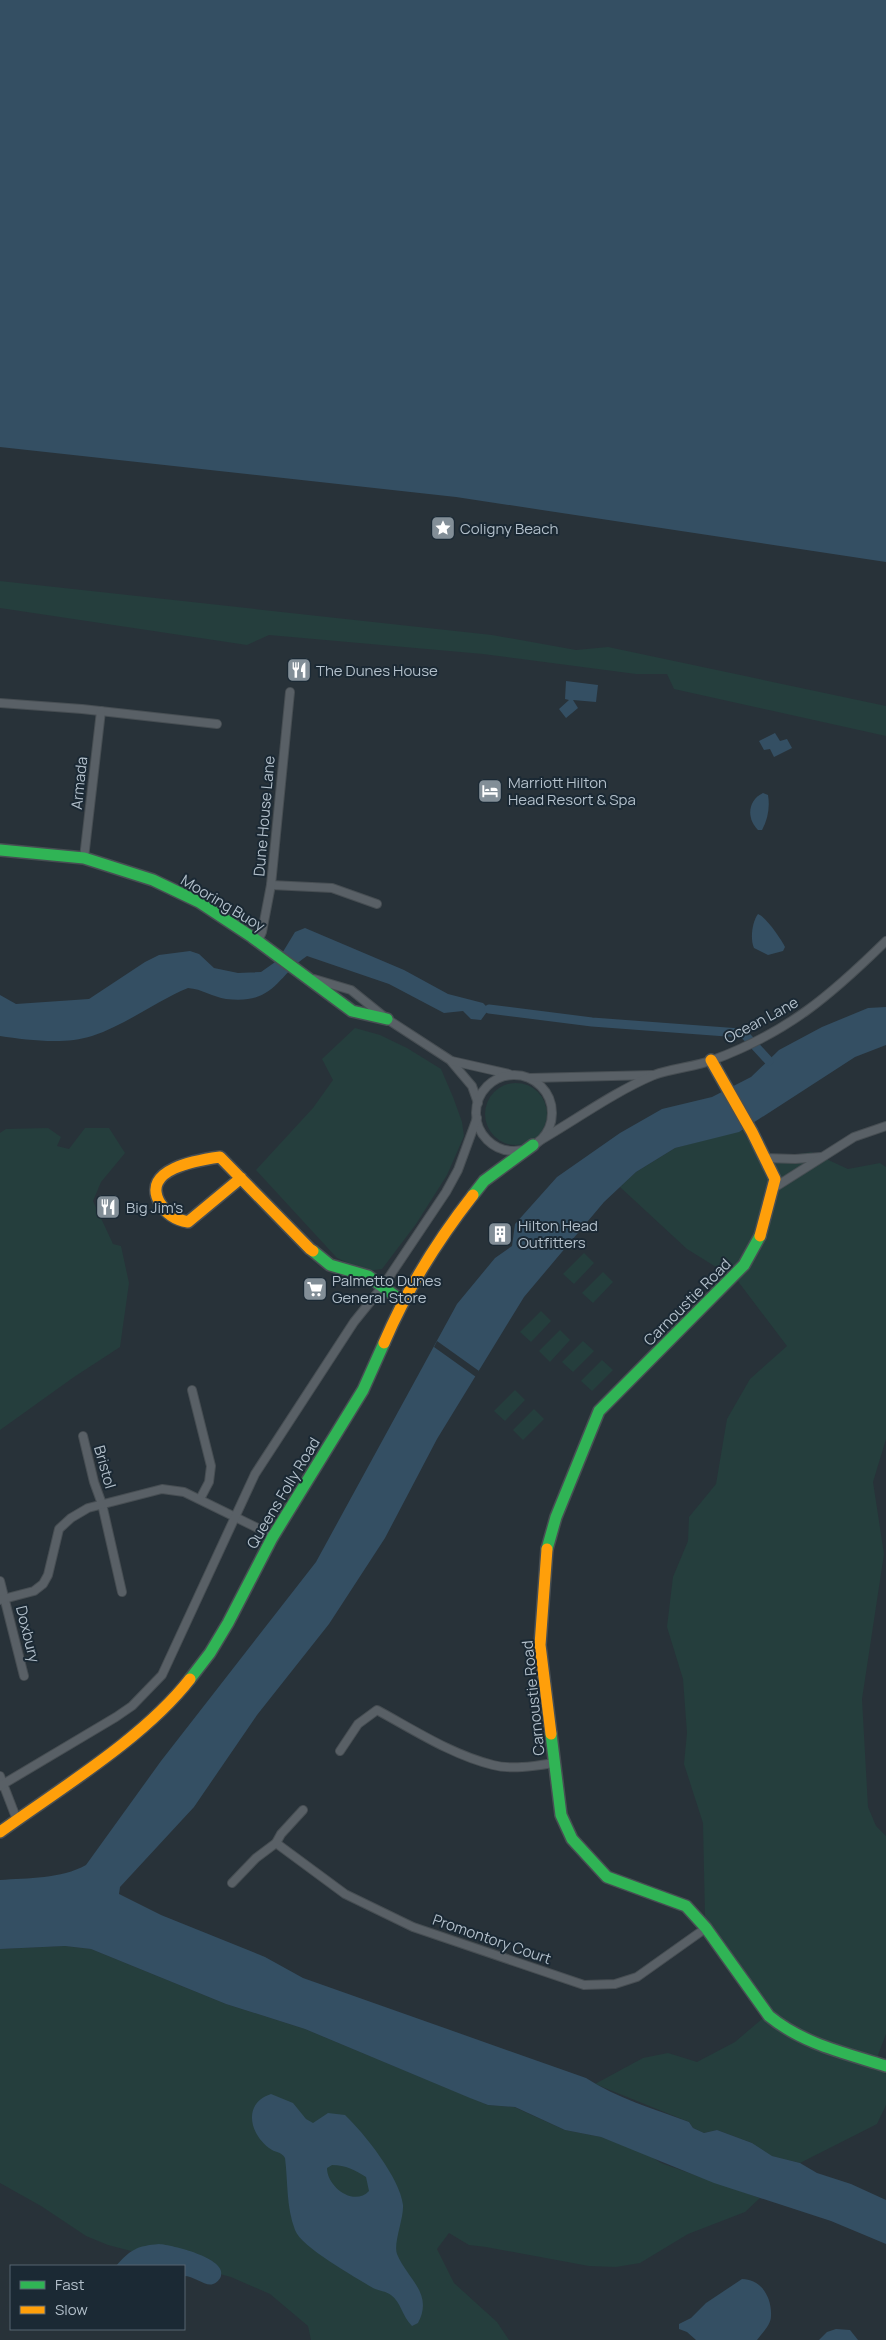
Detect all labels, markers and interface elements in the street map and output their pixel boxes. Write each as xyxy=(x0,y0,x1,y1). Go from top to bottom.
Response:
place icon: Coligny Beach xyxy=(430,515,456,541)
place label: Coligny Beach xyxy=(460,518,558,539)
restaurant icon: The Dunes House xyxy=(286,657,312,683)
place label: The Dunes House xyxy=(316,660,438,681)
street label: Armada xyxy=(66,755,92,811)
street label: Dune House Lane xyxy=(248,755,280,877)
place label: Marriott Hilton Head Resort & Spa xyxy=(508,772,636,810)
hotel icon: Marriott Hilton Head Resort & Spa xyxy=(477,778,503,804)
street label: Mooring Buoy xyxy=(177,870,269,936)
street label: Ocean Lane xyxy=(720,992,802,1048)
restaurant icon: Big Jim's xyxy=(95,1194,121,1220)
place label: Big Jim's xyxy=(126,1197,183,1218)
place label: Hilton Head Outfitters xyxy=(518,1215,598,1253)
building icon: Hilton Head Outfitters xyxy=(487,1221,513,1247)
street label: Carnoustie Road xyxy=(639,1254,735,1350)
place label: Palmetto Dunes General Store xyxy=(332,1270,442,1308)
supermarket icon: Palmetto Dunes General Store xyxy=(302,1276,328,1302)
street label: Queens Folly Road xyxy=(241,1433,325,1553)
street label: Bristol xyxy=(89,1443,121,1491)
street label: Doxbury xyxy=(11,1603,45,1665)
street label: Carnoustie Road xyxy=(517,1639,549,1757)
street label: Promontory Court xyxy=(430,1909,554,1969)
legend xyxy=(10,2265,185,2330)
text: Fast xyxy=(55,2274,84,2295)
text: Slow xyxy=(55,2299,88,2320)

